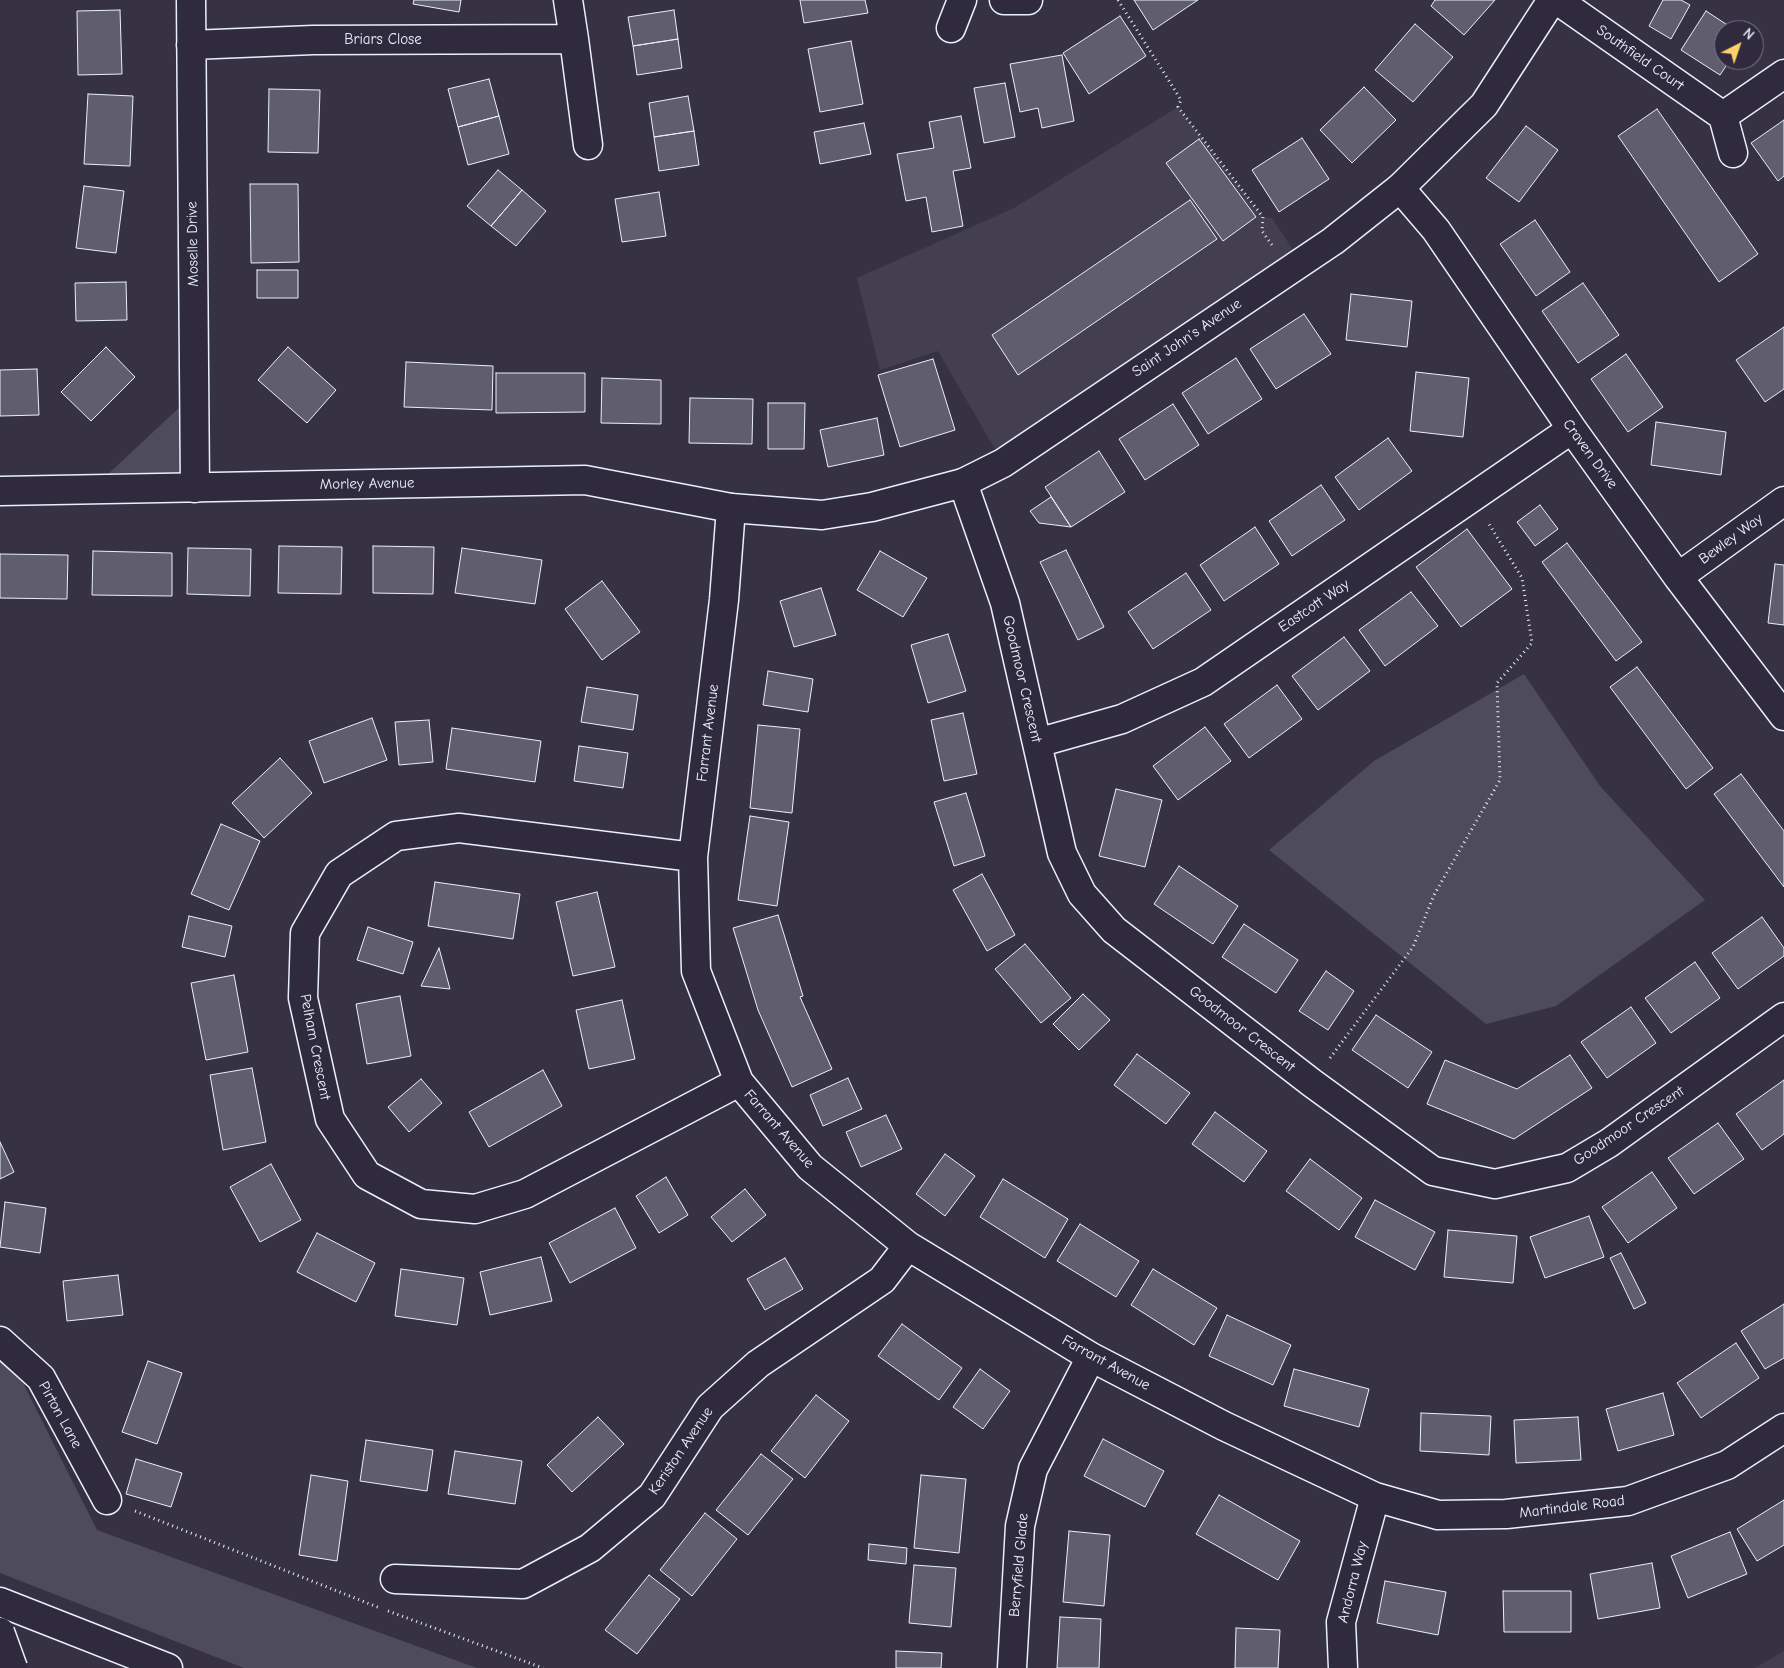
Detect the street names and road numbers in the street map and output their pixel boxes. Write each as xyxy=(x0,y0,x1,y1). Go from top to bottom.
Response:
street label: Southfield Court xyxy=(1593,21,1687,95)
street label: Briars Close xyxy=(344,31,422,49)
street label: Moselle Drive xyxy=(183,201,203,287)
street label: Saint John's Avenue xyxy=(1129,295,1245,381)
street label: Craven Drive xyxy=(1559,416,1621,492)
street label: Morley Avenue xyxy=(320,474,414,494)
street label: Bewley Way xyxy=(1695,510,1767,568)
street label: Eastcott Way xyxy=(1275,576,1353,636)
street label: Goodmoor Crescent xyxy=(999,614,1045,744)
street label: Farrant Avenue xyxy=(693,683,723,783)
street label: Goodmoor Crescent xyxy=(1185,982,1299,1076)
street label: Pelham Crescent xyxy=(296,992,334,1102)
street label: Goodmoor Crescent xyxy=(1570,1082,1688,1170)
street label: Farrant Avenue xyxy=(740,1086,818,1172)
street label: Farrant Avenue xyxy=(1059,1331,1153,1395)
street label: Pirton Lane xyxy=(34,1378,86,1452)
street label: Keriston Avenue xyxy=(645,1404,717,1498)
street label: Martindale Road xyxy=(1518,1492,1626,1522)
street label: Berryfield Glade xyxy=(1006,1512,1032,1618)
street label: Andorra Way xyxy=(1334,1539,1372,1625)

